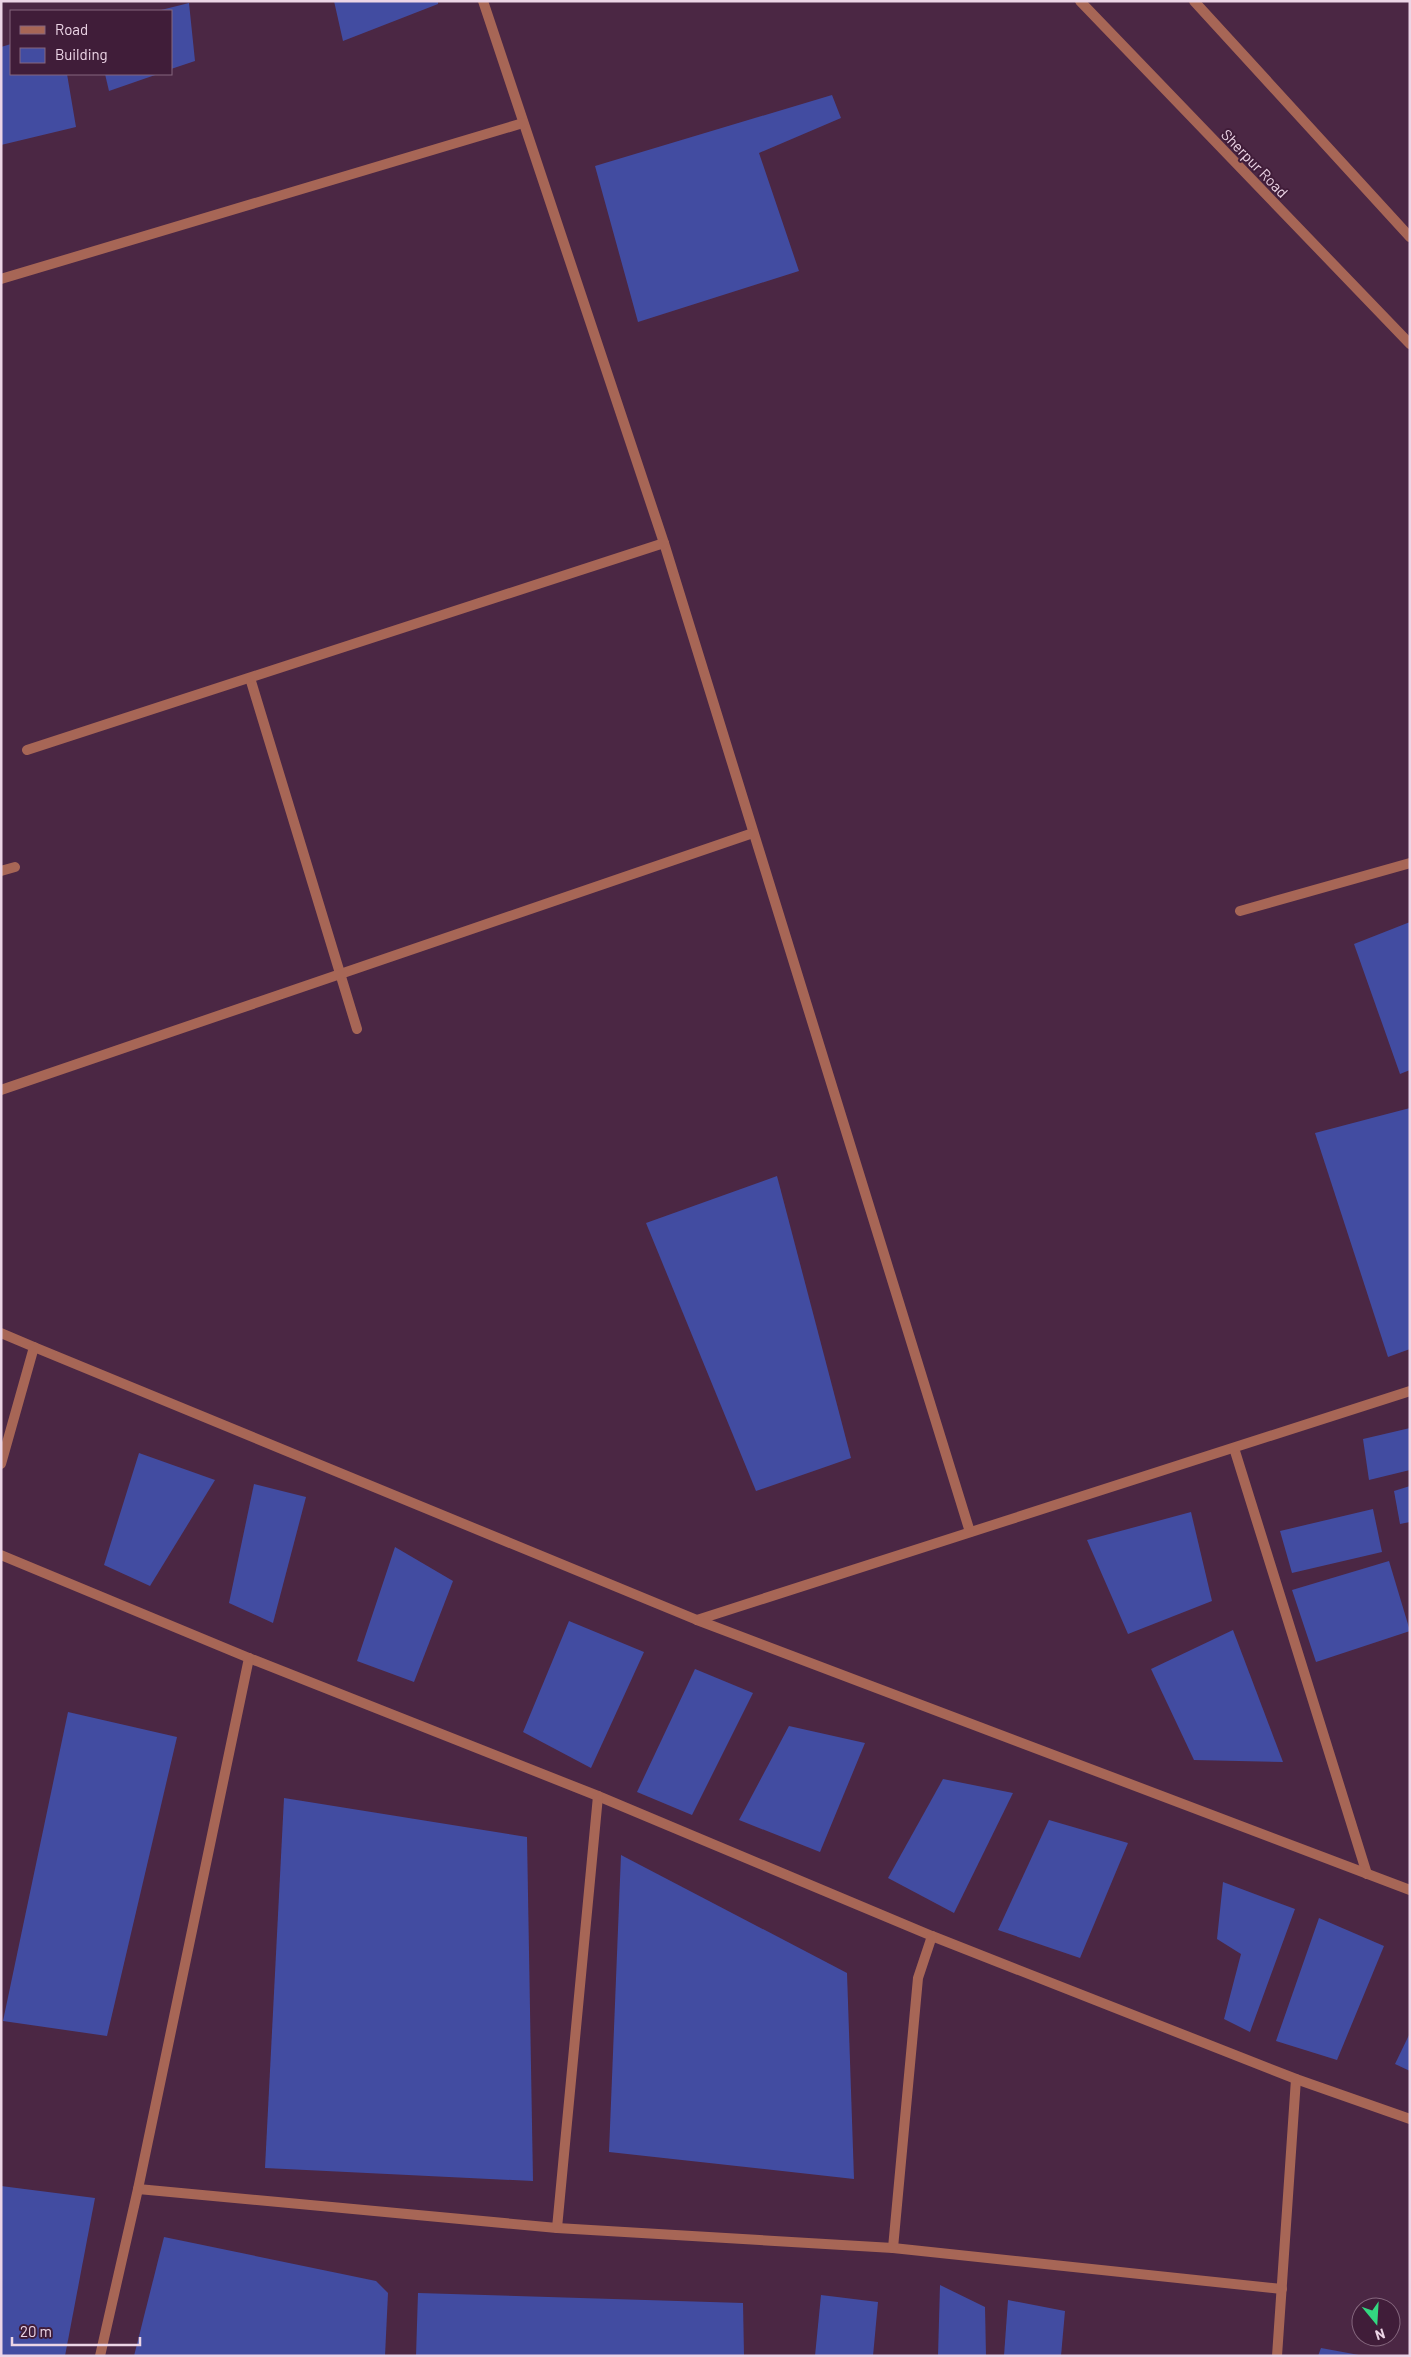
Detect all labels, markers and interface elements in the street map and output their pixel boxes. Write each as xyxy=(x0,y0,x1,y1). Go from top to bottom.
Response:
legend xyxy=(10,10,172,75)
text: Road xyxy=(55,20,88,38)
text: Building xyxy=(55,45,108,63)
street label: Sherpur Road xyxy=(1218,125,1292,201)
north arrow xyxy=(1351,2297,1401,2347)
scale bar xyxy=(12,2314,140,2346)
text: 20 m xyxy=(20,2322,52,2340)
text: N xyxy=(1373,2325,1387,2344)

